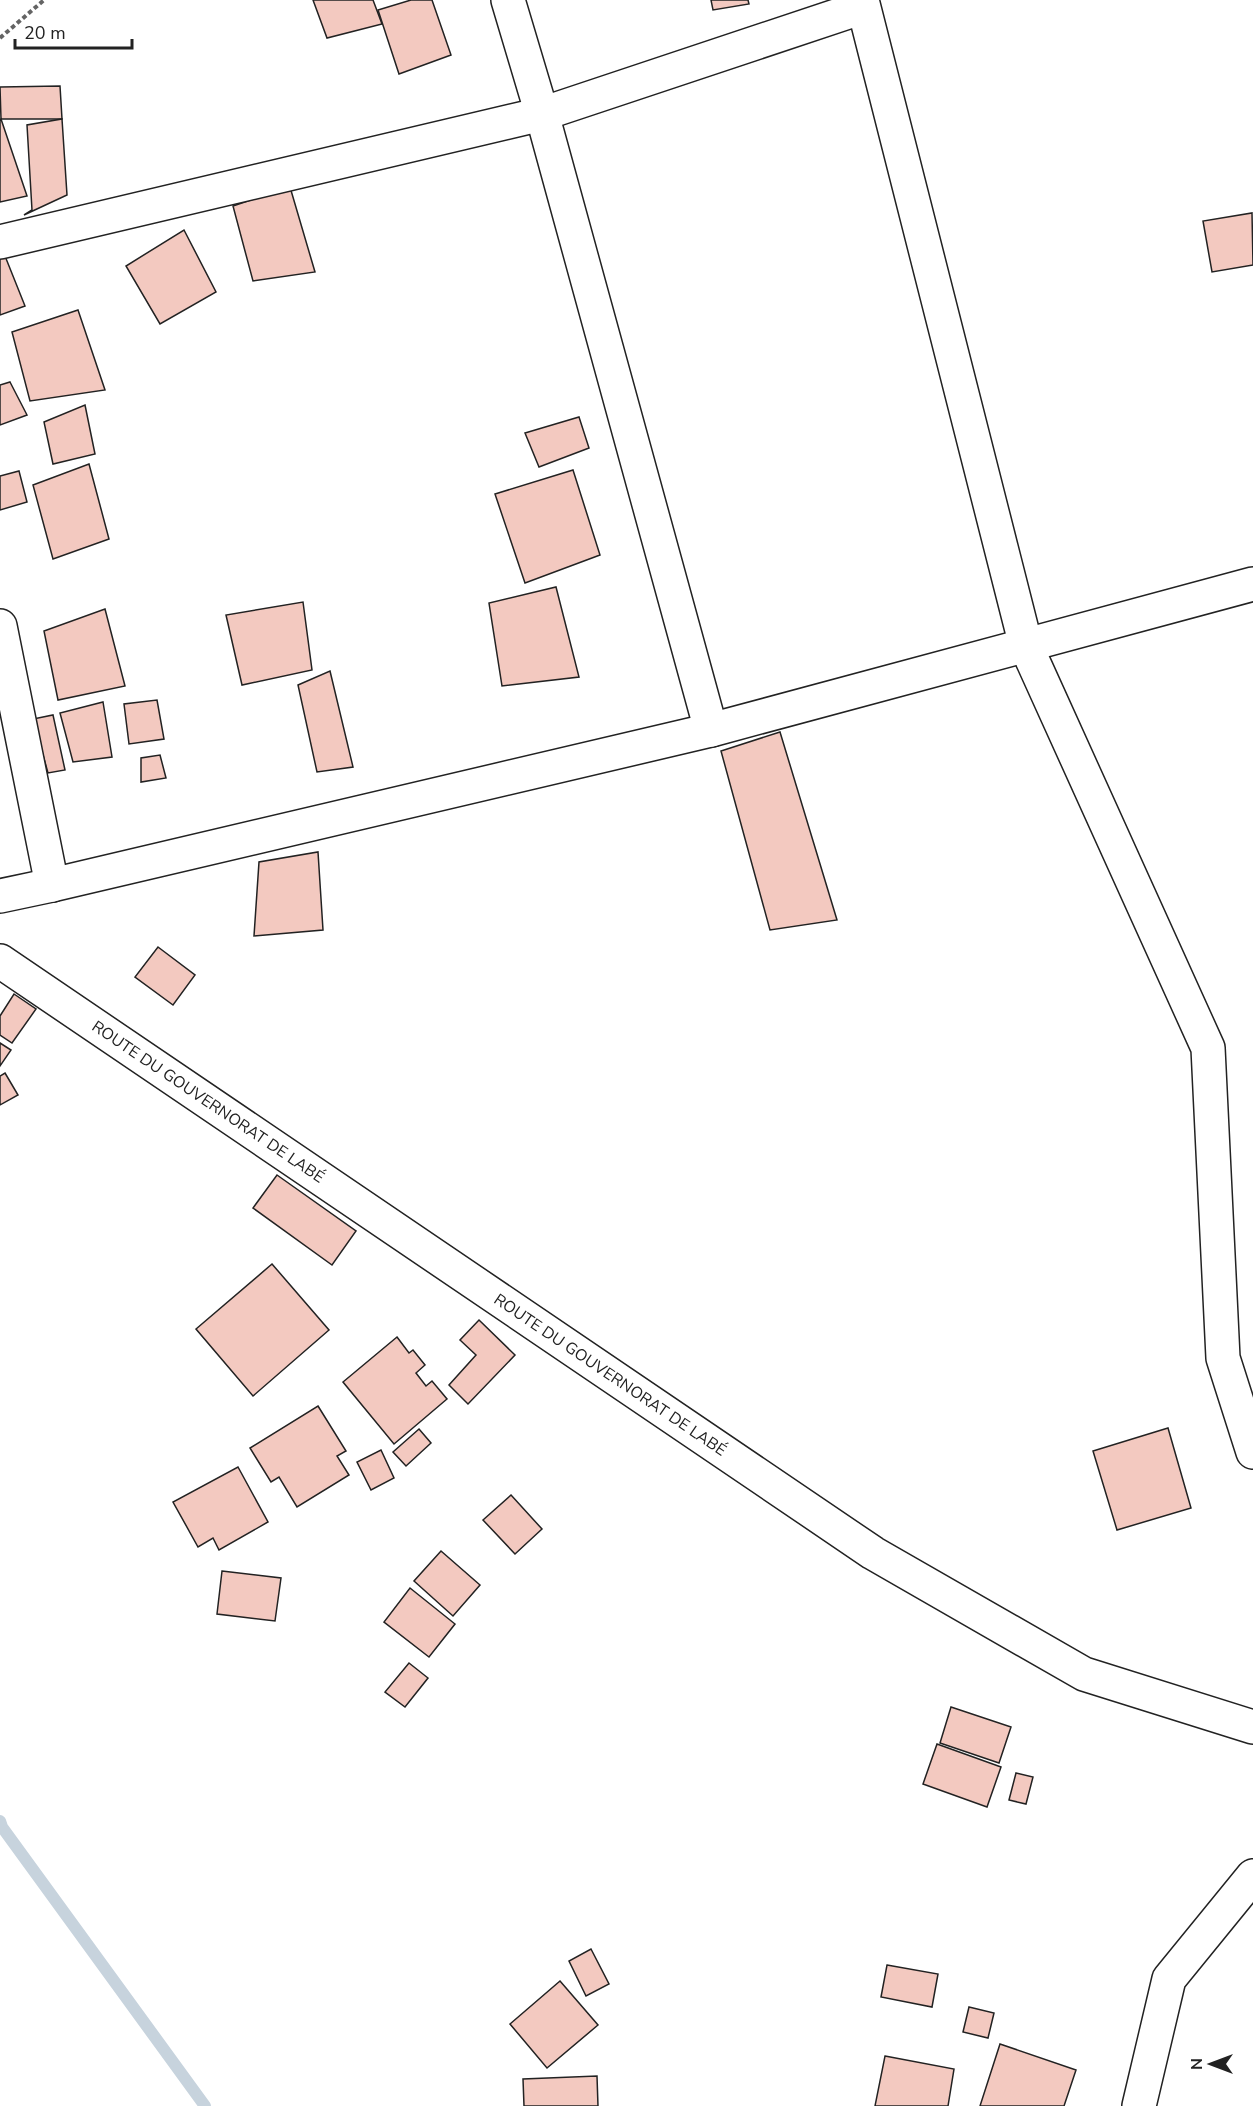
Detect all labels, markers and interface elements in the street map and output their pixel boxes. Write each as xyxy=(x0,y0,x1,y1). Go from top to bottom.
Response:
scale bar xyxy=(15,12,132,50)
text: 20 m xyxy=(24,21,66,45)
street label: ROUTE DU GOUVERNORAT DE LABÉ xyxy=(87,1016,329,1188)
street label: ROUTE DU GOUVERNORAT DE LABÉ xyxy=(489,1289,731,1461)
north arrow xyxy=(1181,2034,1241,2094)
text: N xyxy=(1186,2058,1208,2070)

